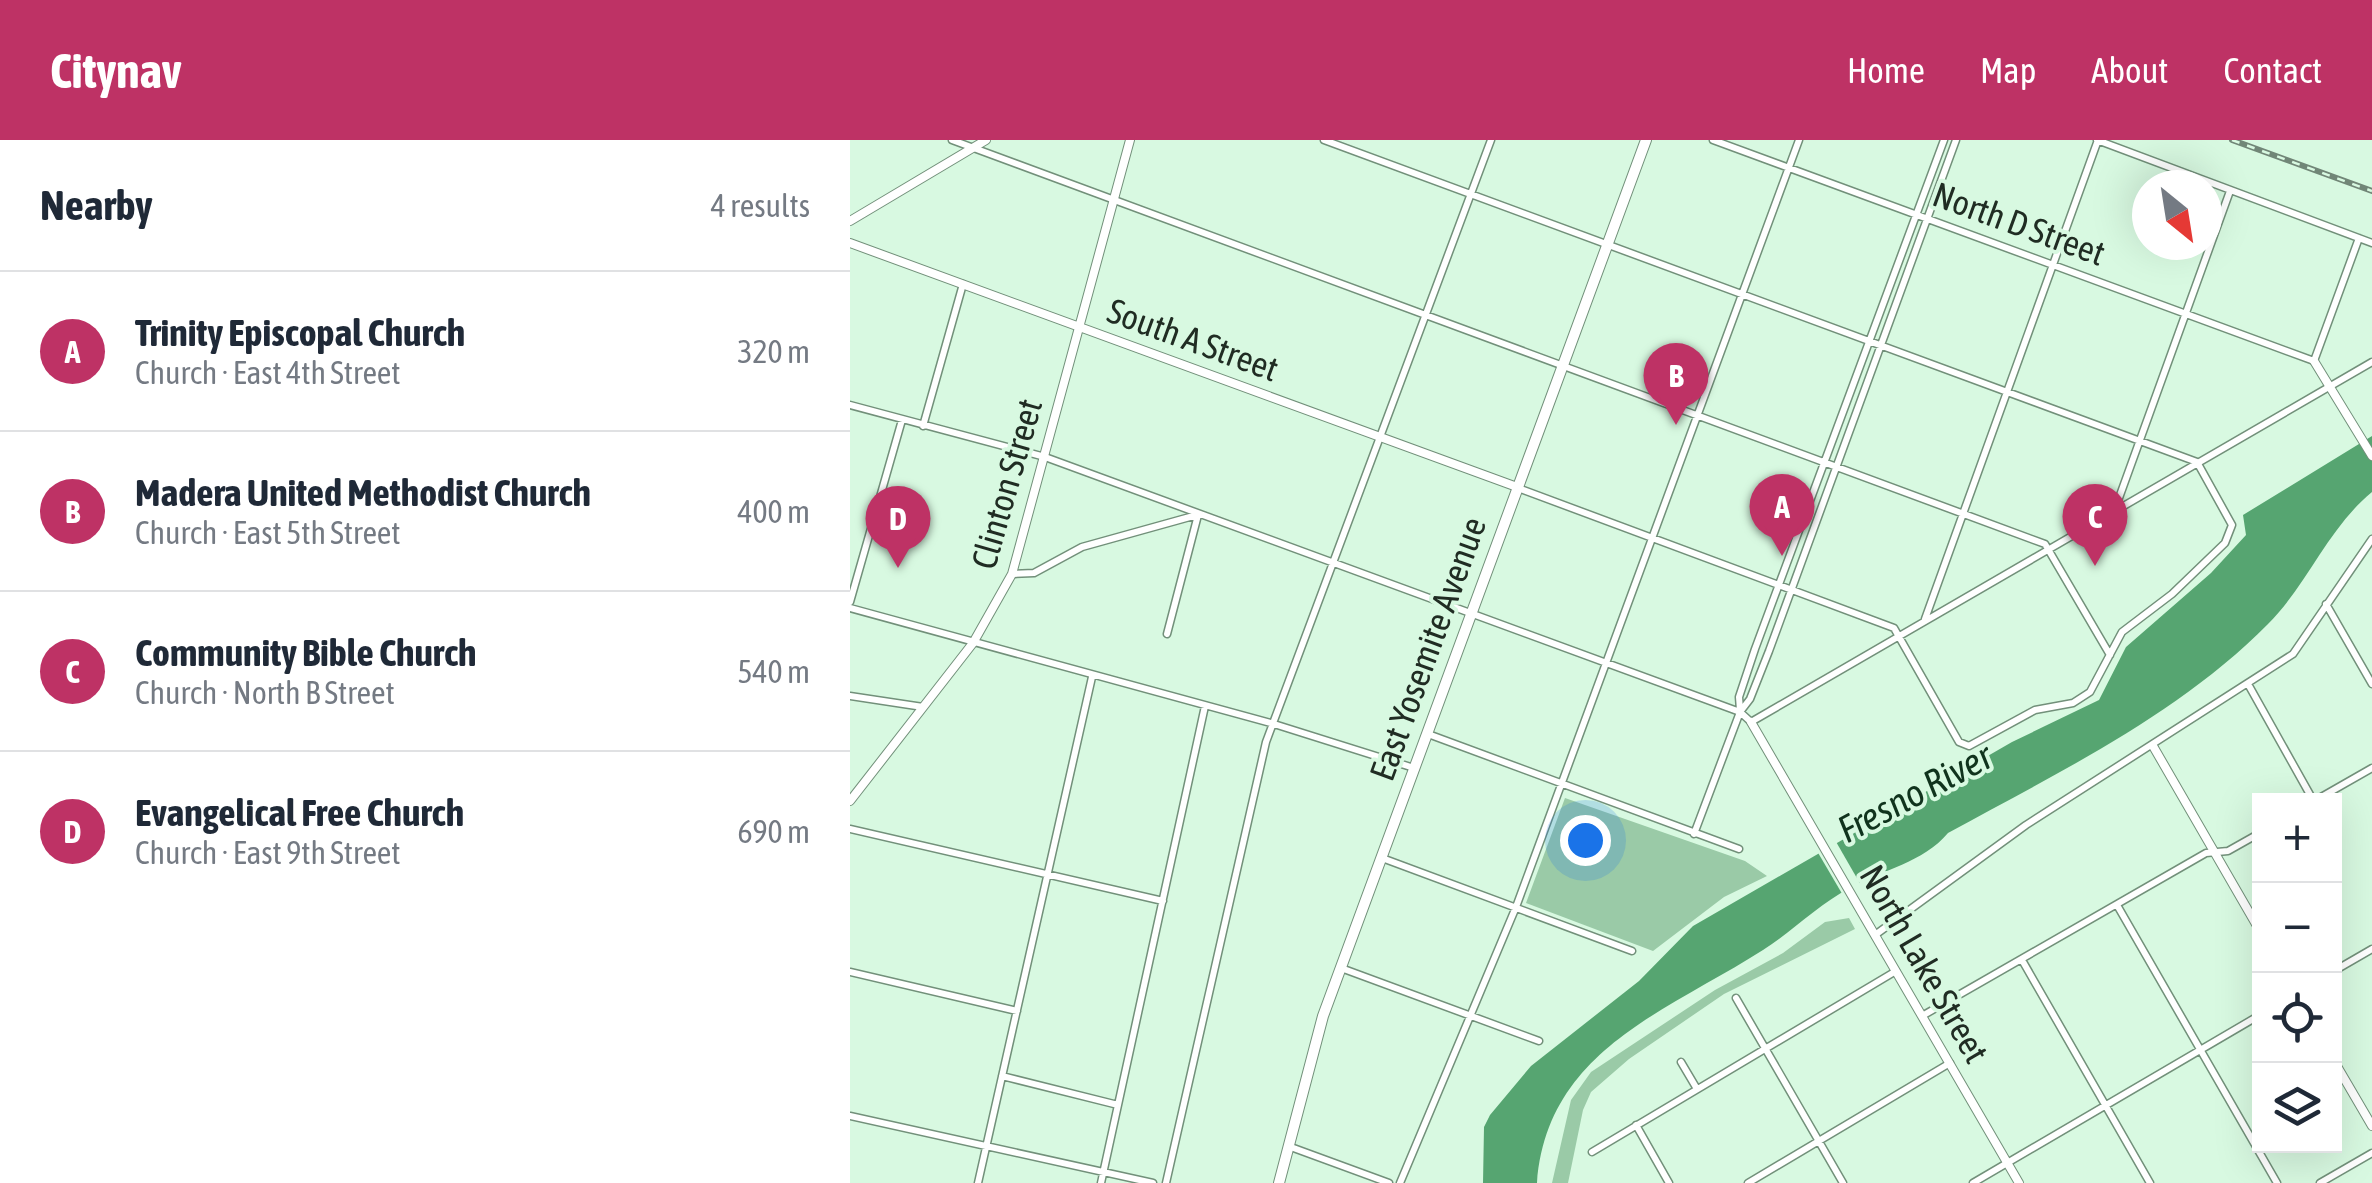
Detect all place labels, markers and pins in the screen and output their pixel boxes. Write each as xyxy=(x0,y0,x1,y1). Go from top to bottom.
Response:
pin: B xyxy=(1644,342,1708,425)
pin: A xyxy=(1750,474,1814,556)
pin: C xyxy=(2062,484,2128,566)
pin: D xyxy=(865,486,930,568)

